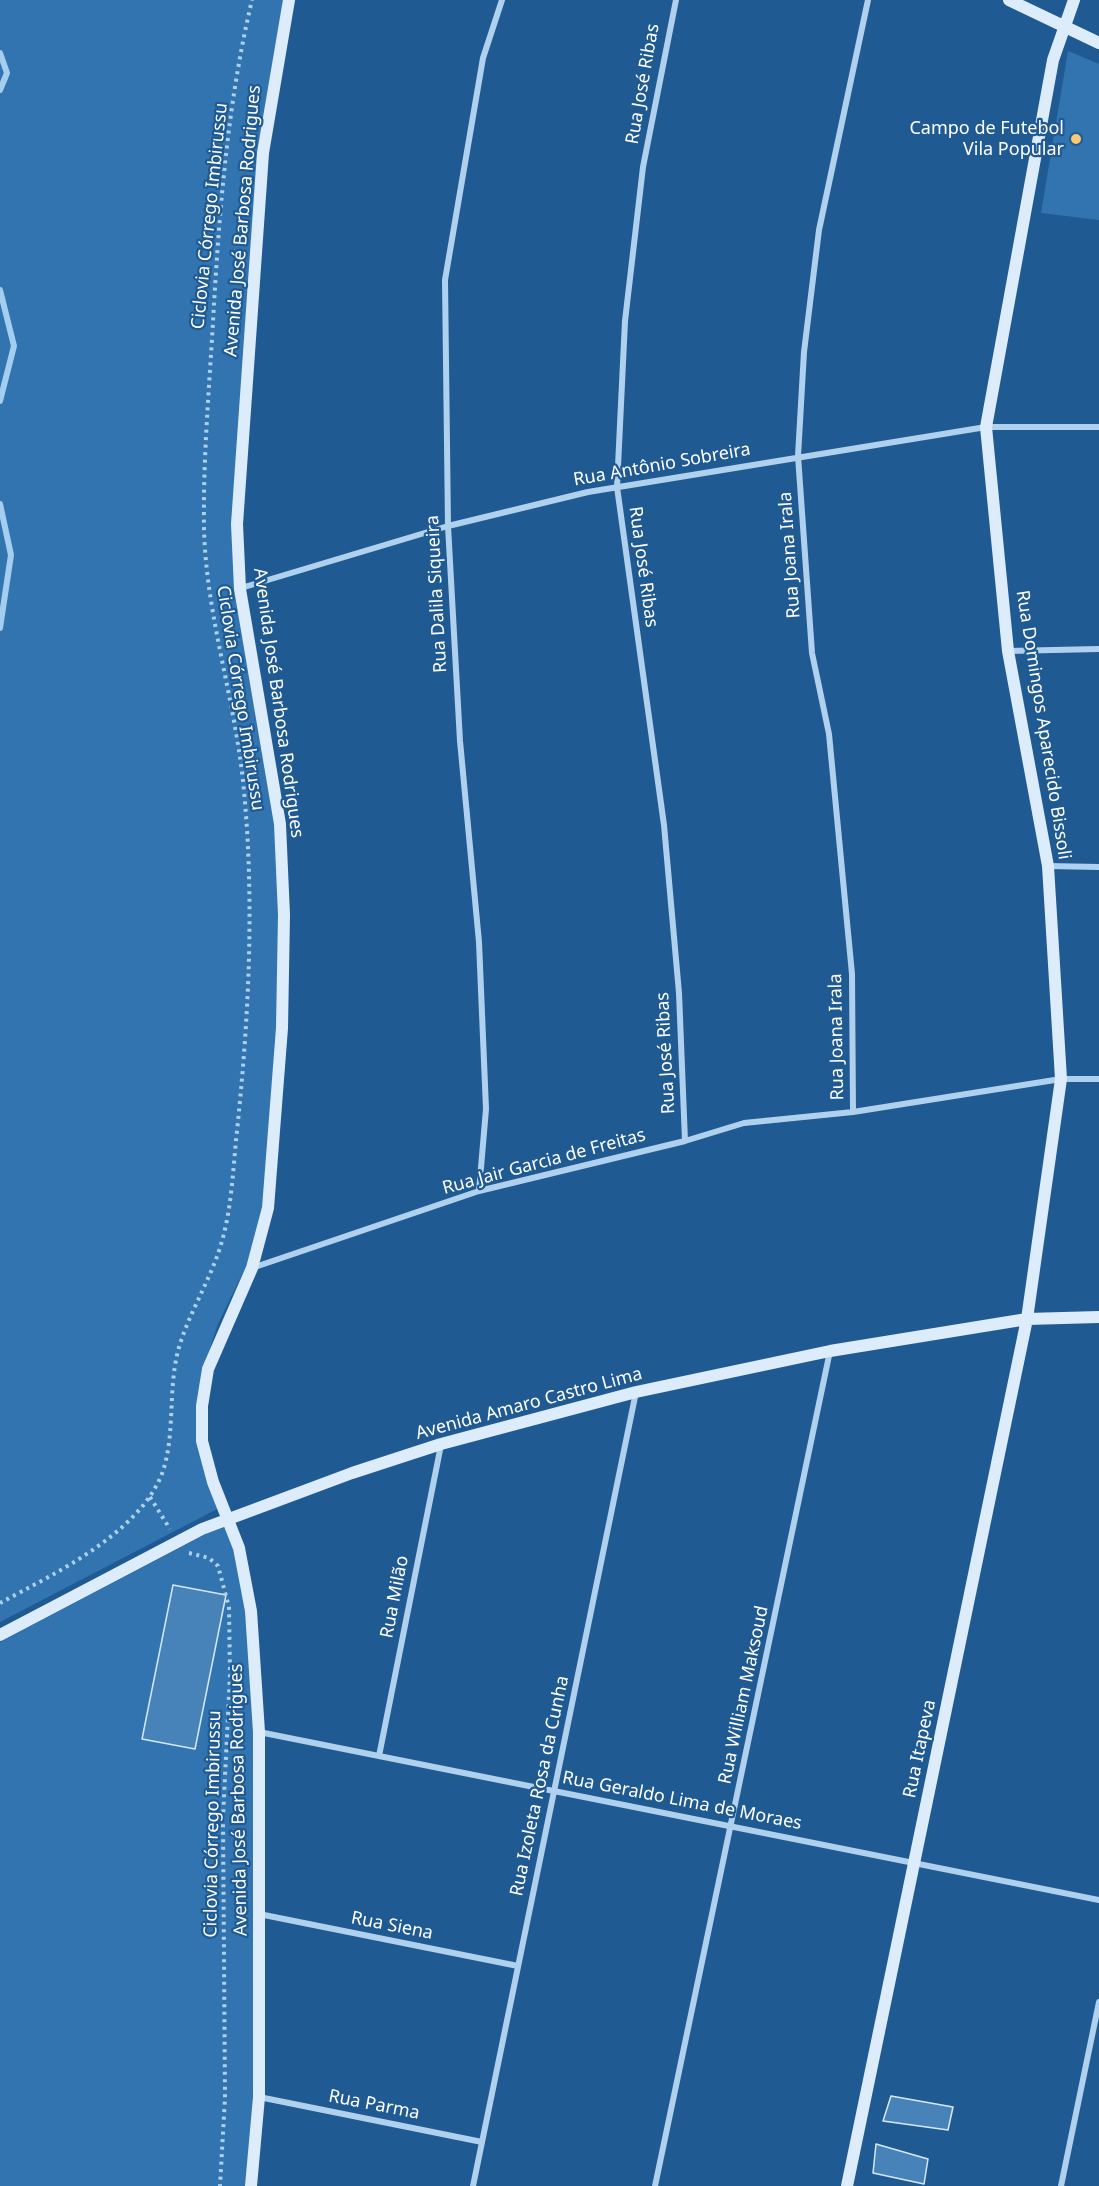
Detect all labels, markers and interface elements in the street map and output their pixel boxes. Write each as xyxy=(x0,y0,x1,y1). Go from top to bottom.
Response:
street label: Rua José Ribas xyxy=(622,22,664,146)
street label: Avenida José Barbosa Rodrigues xyxy=(220,84,266,358)
street label: Ciclovia Córrego Imbirussu xyxy=(187,102,233,330)
place label: Campo de Futebol Vila Popular xyxy=(909,118,1064,160)
marker: Campo de Futebol Vila Popular xyxy=(1069,132,1083,146)
street label: Rua Antônio Sobreira xyxy=(572,439,752,491)
street label: Rua Joana Irala xyxy=(775,491,805,619)
street label: Rua José Ribas xyxy=(624,505,662,629)
street label: Rua Dalila Siqueira xyxy=(422,515,452,673)
street label: Avenida José Barbosa Rodrigues xyxy=(248,567,308,839)
street label: Ciclovia Córrego Imbirussu xyxy=(212,584,268,812)
street label: Rua Domingos Aparecido Bissoli xyxy=(1011,589,1075,861)
street label: Rua Joana Irala xyxy=(825,973,849,1101)
street label: Rua José Ribas xyxy=(652,992,680,1114)
street label: Rua Jair Garcia de Freitas xyxy=(440,1124,648,1200)
street label: Avenida Amaro Castro Lima xyxy=(413,1363,645,1445)
street label: Rua Milão xyxy=(376,1554,414,1640)
street label: Rua William Maksoud xyxy=(715,1604,773,1786)
street label: Avenida José Barbosa Rodrigues xyxy=(226,1664,252,1936)
street label: Rua Izoleta Rosa da Cunha xyxy=(506,1674,574,1898)
street label: Rua Itapeva xyxy=(899,1698,941,1800)
street label: Ciclovia Córrego Imbirussu xyxy=(200,1710,226,1938)
street label: Rua Geraldo Lima de Moraes xyxy=(560,1767,804,1835)
street label: Rua Siena xyxy=(349,1907,435,1945)
street label: Rua Parma xyxy=(327,2086,421,2124)

